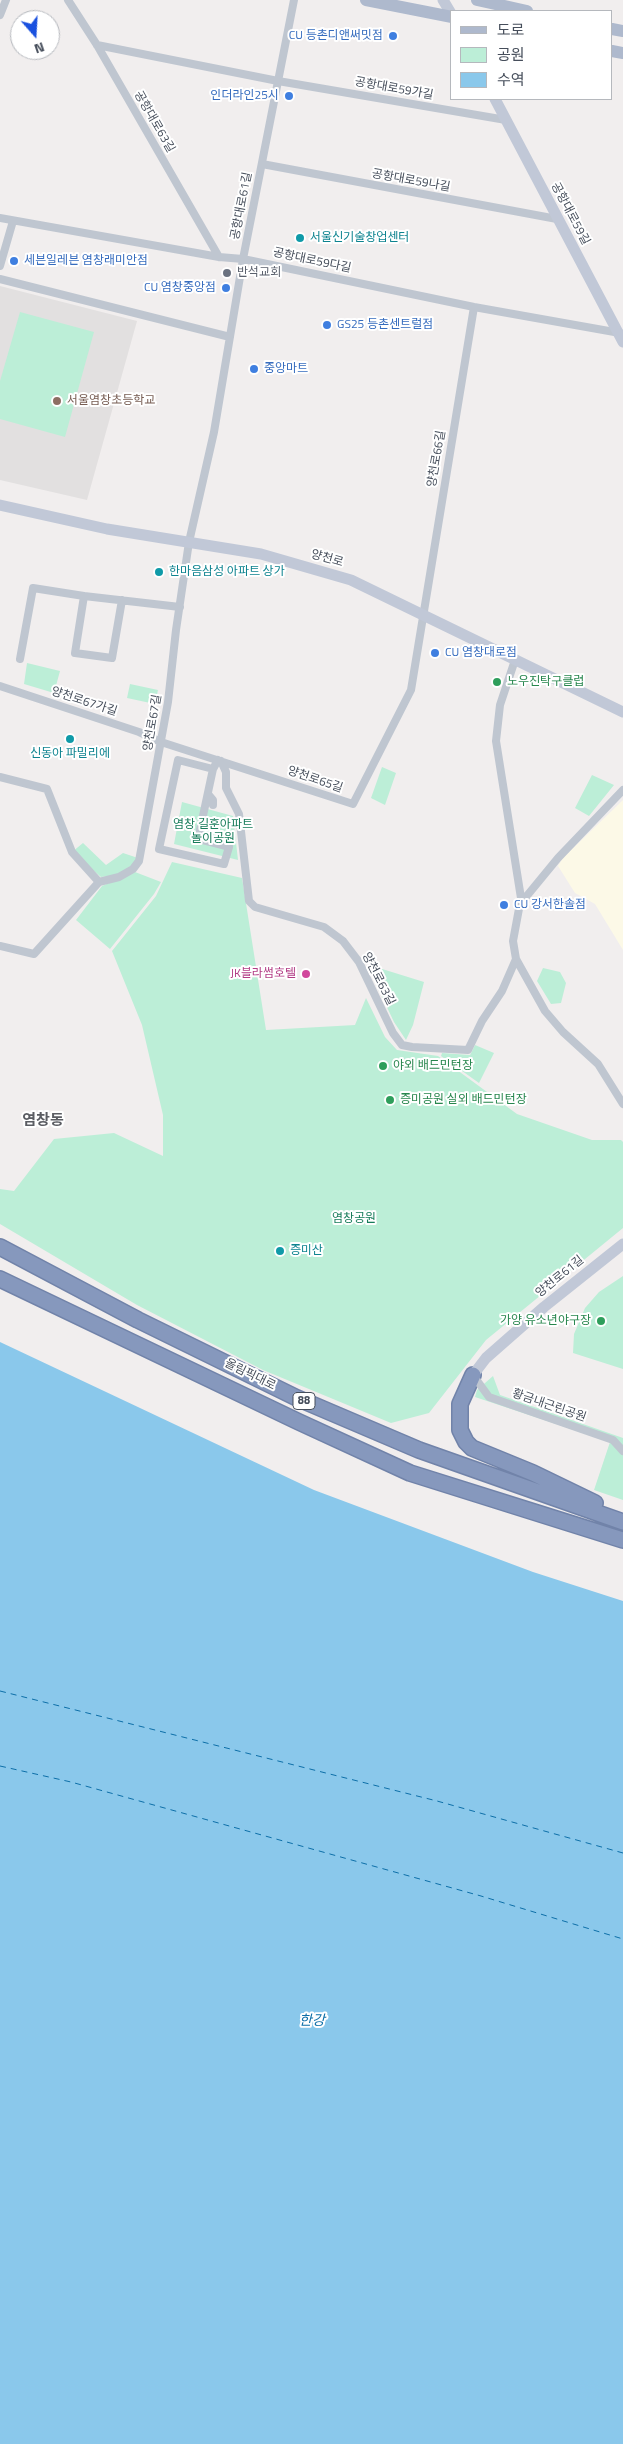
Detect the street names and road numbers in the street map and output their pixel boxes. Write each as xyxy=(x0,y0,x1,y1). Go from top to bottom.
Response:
street label: 공항대로59가길 xyxy=(354,75,434,103)
street label: 공항대로63길 xyxy=(131,89,177,155)
street label: 공항대로59나길 xyxy=(371,167,451,195)
street label: 공항대로61길 xyxy=(228,171,256,241)
street label: 공항대로59길 xyxy=(548,180,592,248)
street label: 공항대로59다길 xyxy=(272,246,352,276)
street label: 양천로66길 xyxy=(425,429,449,489)
street label: 양천로 xyxy=(309,548,345,570)
street label: 양천로67가길 xyxy=(49,685,119,719)
street label: 양천로67길 xyxy=(141,693,165,753)
street label: 양천로65길 xyxy=(285,764,345,796)
street label: 양천로63길 xyxy=(359,950,397,1008)
street label: 양천로61길 xyxy=(533,1253,587,1301)
street label: 올림픽대로 xyxy=(222,1356,278,1394)
street label: 황금내근린공원 xyxy=(510,1387,588,1425)
road number: 88 xyxy=(293,1392,315,1410)

